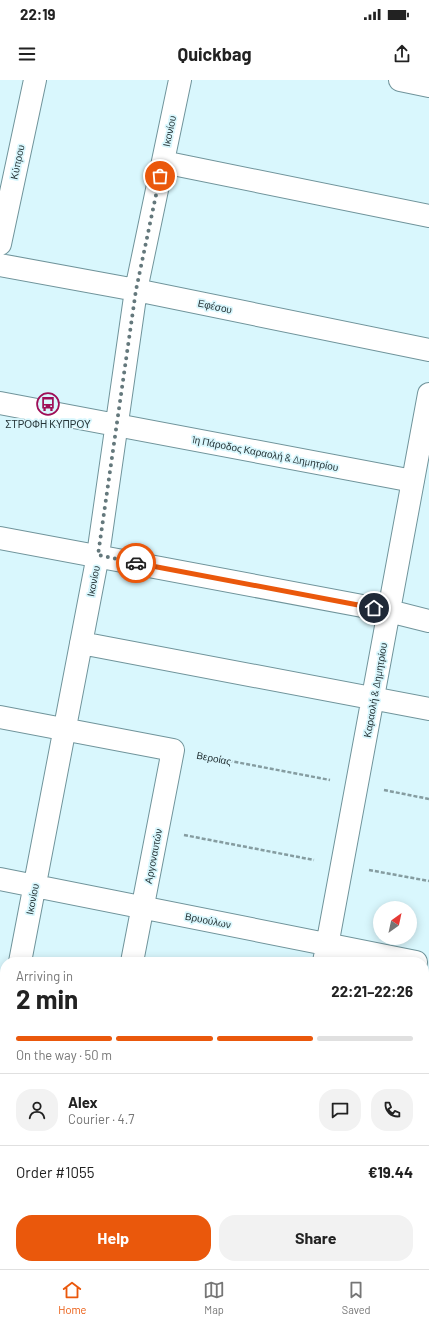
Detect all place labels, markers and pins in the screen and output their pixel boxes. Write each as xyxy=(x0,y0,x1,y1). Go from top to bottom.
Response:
pin xyxy=(143,159,177,193)
bus stop icon: ΣΤΡΟΦΗ ΚΥΠΡΟΥ xyxy=(35,391,61,417)
place label: ΣΤΡΟΦΗ ΚΥΠΡΟΥ xyxy=(5,418,91,430)
pin xyxy=(357,591,391,625)

